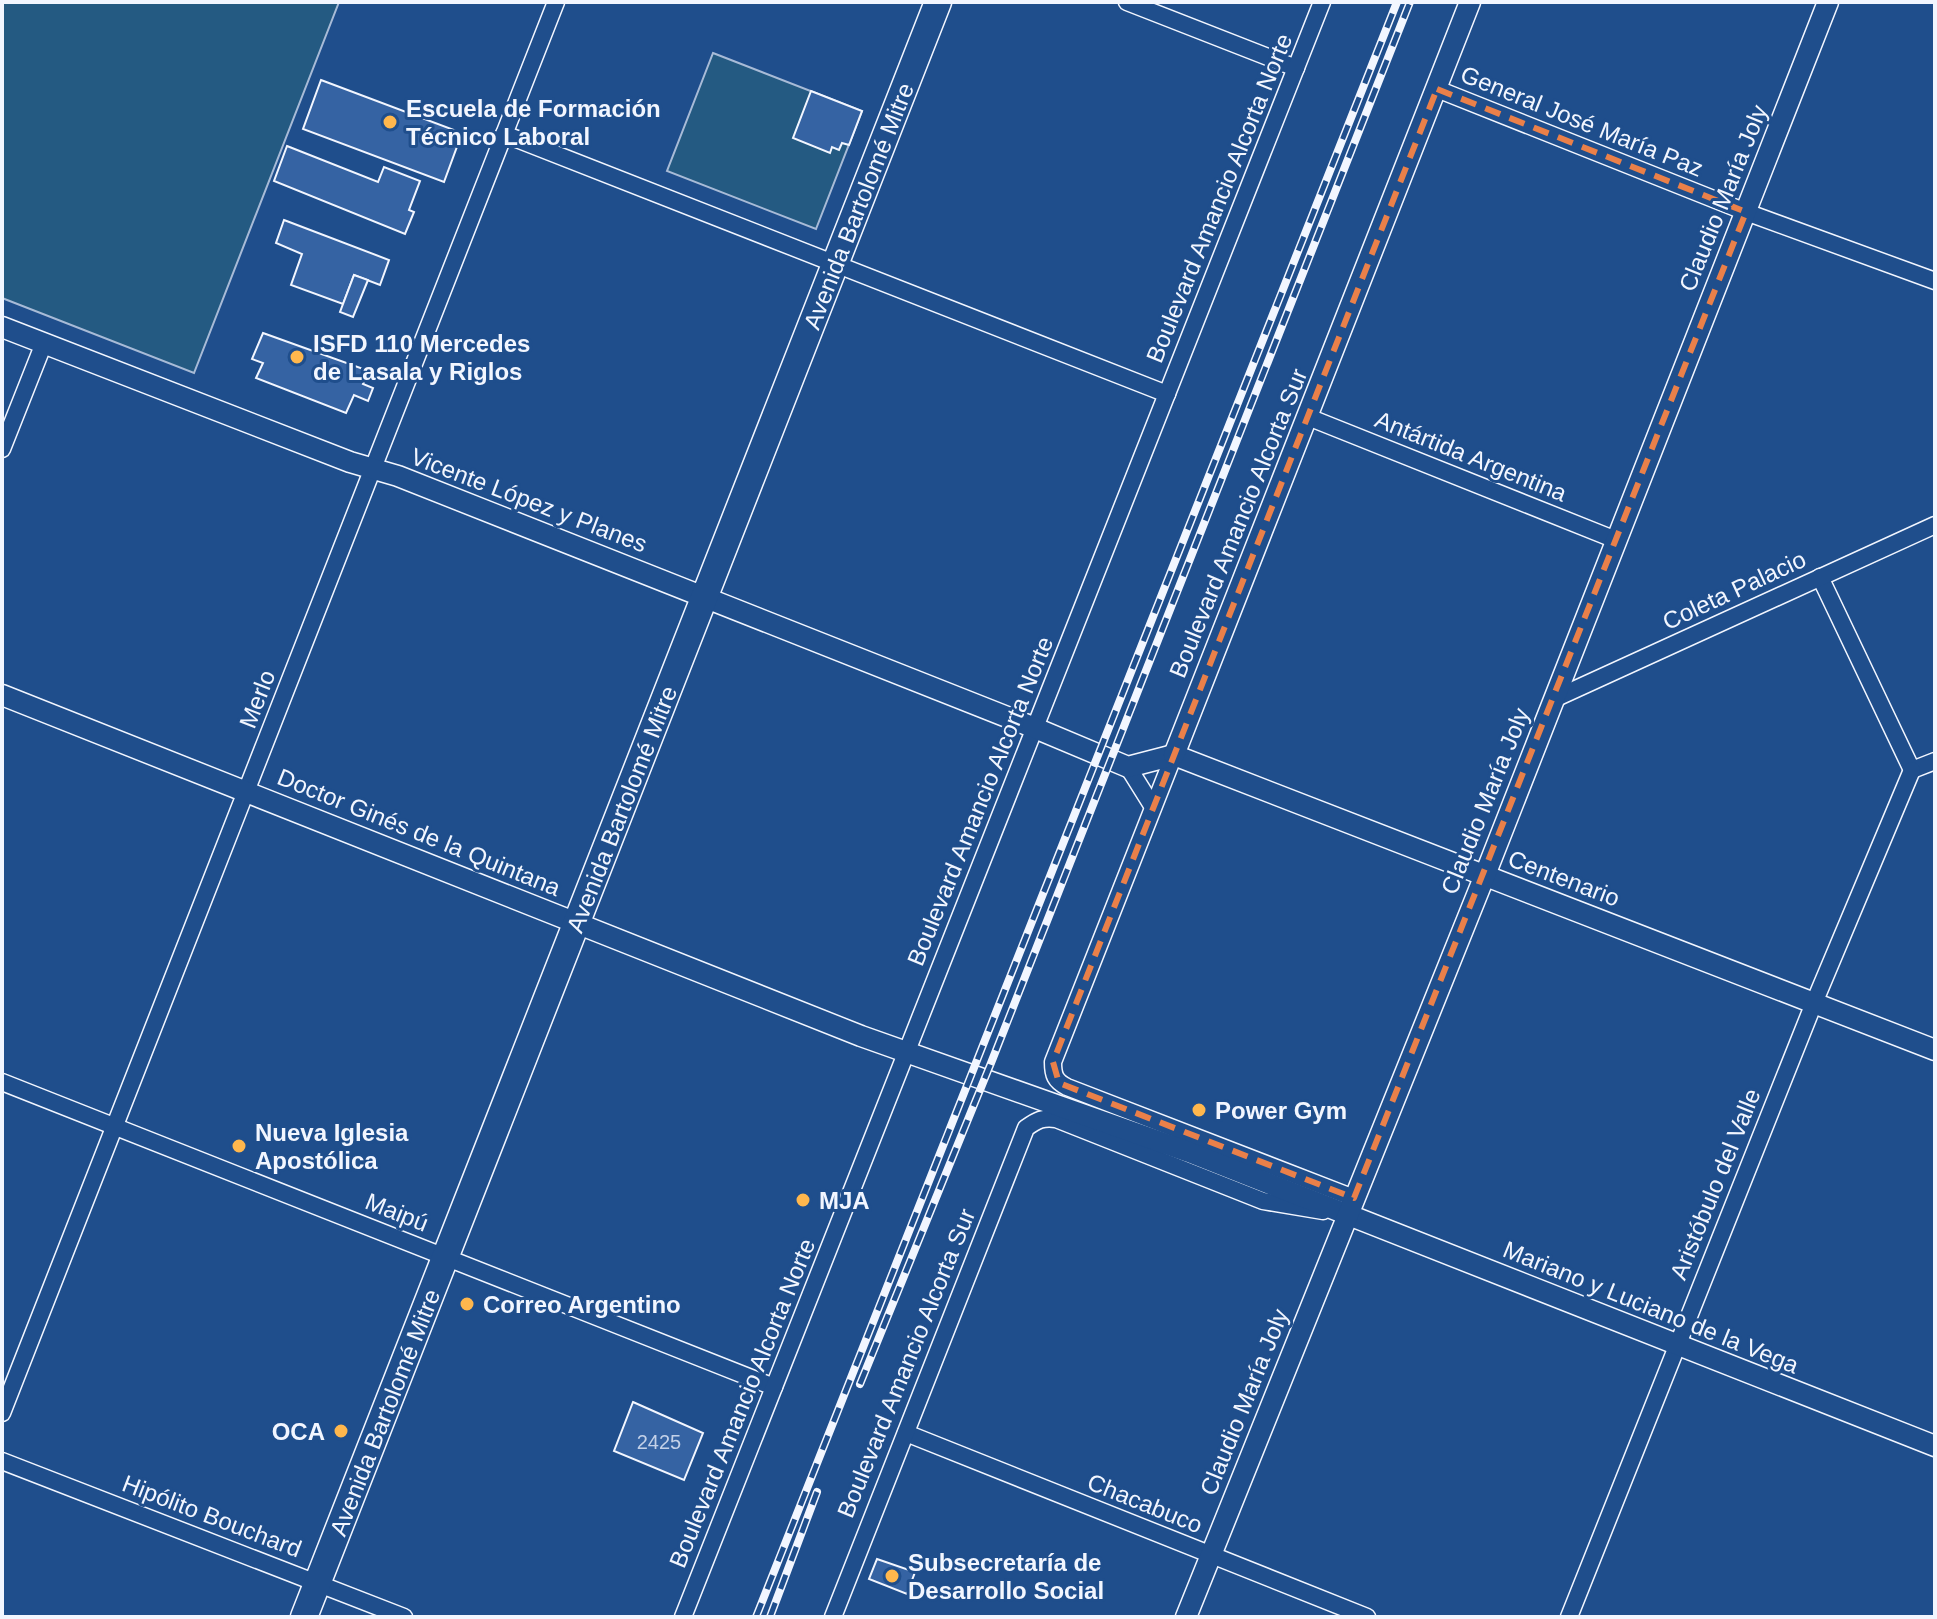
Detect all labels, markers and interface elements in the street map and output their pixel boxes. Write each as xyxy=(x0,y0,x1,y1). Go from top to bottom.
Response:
street label: Boulevard Amancio Alcorta Norte xyxy=(1141,30,1297,366)
street label: General José María Paz xyxy=(1457,60,1707,182)
street label: Avenida Bartolomé Mitre xyxy=(797,79,919,333)
place label: Escuela de Formación Técnico Laboral xyxy=(406,95,661,150)
street label: Claudio María Joly xyxy=(1673,101,1773,295)
marker: Escuela de Formación Técnico Laboral xyxy=(381,113,399,131)
place label: ISFD 110 Mercedes de Lasala y Riglos xyxy=(313,330,530,385)
marker: ISFD 110 Mercedes de Lasala y Riglos xyxy=(288,348,306,366)
street label: Boulevard Amancio Alcorta Sur xyxy=(1164,365,1312,681)
street label: Antártida Argentina xyxy=(1371,405,1571,507)
street label: Vicente López y Planes xyxy=(407,443,651,557)
street label: Coleta Palacio xyxy=(1658,545,1810,635)
street label: Boulevard Amancio Alcorta Norte xyxy=(902,633,1058,969)
street label: Merlo xyxy=(234,666,280,732)
street label: Avenida Bartolomé Mitre xyxy=(561,682,682,936)
street label: Claudio María Joly xyxy=(1435,704,1535,898)
street label: Doctor Ginés de la Quintana xyxy=(274,763,565,901)
street label: Centenario xyxy=(1504,844,1624,912)
street label: Aristóbulo del Valle xyxy=(1664,1085,1766,1283)
place label: Power Gym xyxy=(1215,1097,1347,1124)
marker: Power Gym xyxy=(1190,1101,1208,1119)
place label: Nueva Iglesia Apostólica xyxy=(255,1119,409,1174)
marker: Nueva Iglesia Apostólica xyxy=(230,1137,248,1155)
street label: Maipú xyxy=(362,1187,432,1237)
place label: MJA xyxy=(819,1187,870,1214)
marker: MJA xyxy=(794,1191,812,1209)
street label: Boulevard Amancio Alcorta Sur xyxy=(832,1205,980,1521)
street label: Boulevard Amancio Alcorta Norte xyxy=(664,1235,820,1571)
street label: Mariano y Luciano de la Vega xyxy=(1499,1235,1803,1379)
street label: Avenida Bartolomé Mitre xyxy=(324,1285,445,1539)
place label: Correo Argentino xyxy=(483,1291,681,1318)
marker: Correo Argentino xyxy=(458,1295,476,1313)
street label: Claudio María Joly xyxy=(1194,1305,1294,1499)
place label: OCA xyxy=(272,1418,325,1445)
marker: OCA xyxy=(332,1422,350,1440)
house number: 2425 xyxy=(637,1431,681,1453)
street label: Chacabuco xyxy=(1084,1468,1206,1538)
street label: Hipólito Bouchard xyxy=(119,1469,305,1563)
place label: Subsecretaría de Desarrollo Social xyxy=(908,1549,1104,1604)
marker: Subsecretaría de Desarrollo Social xyxy=(883,1567,901,1585)

